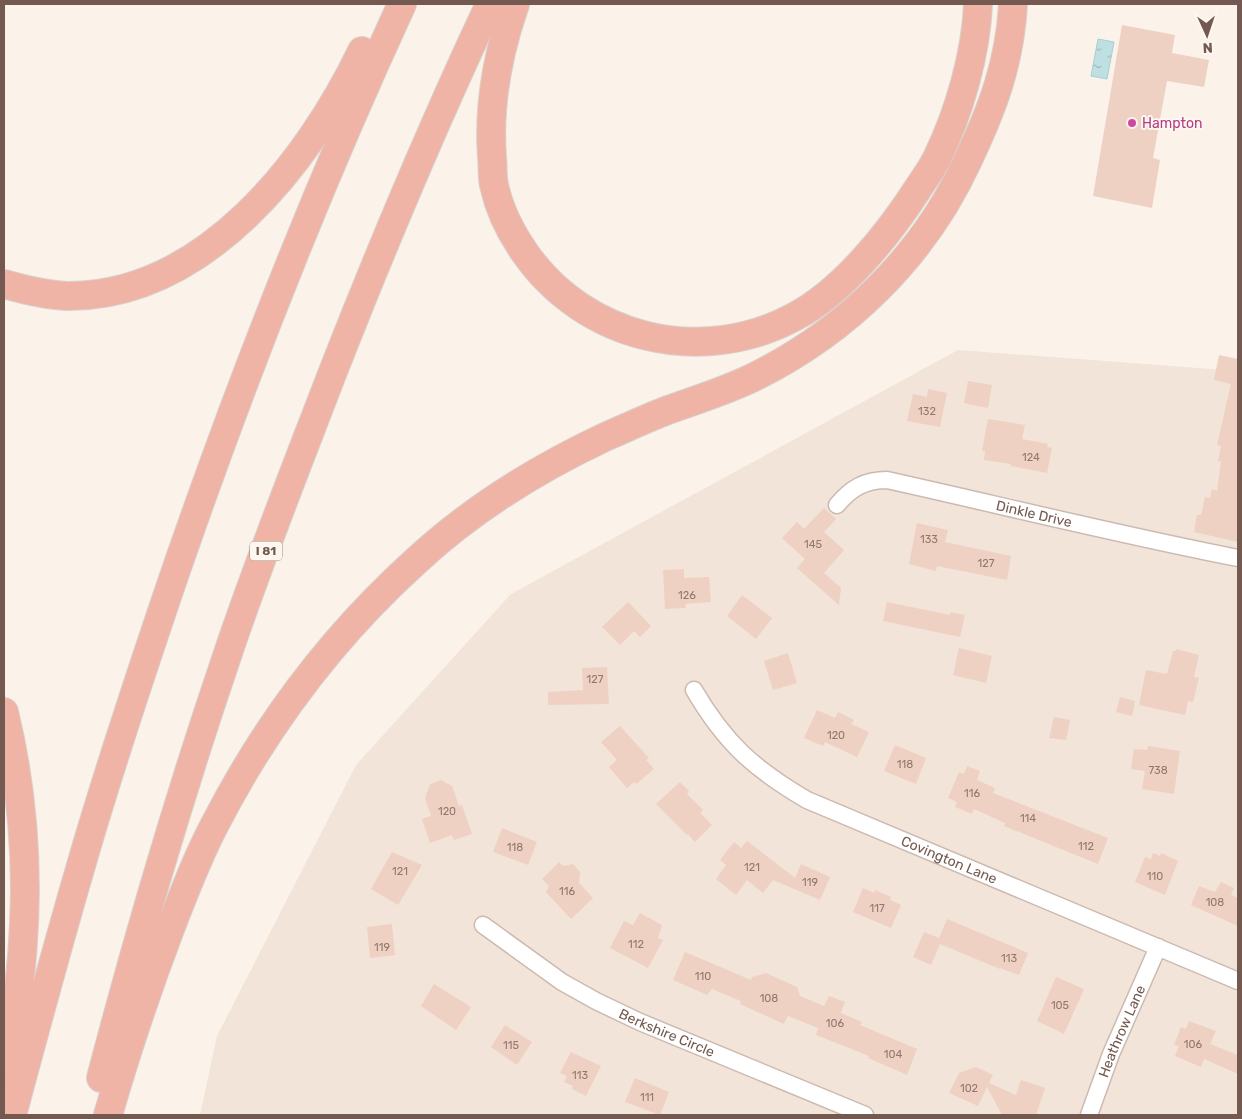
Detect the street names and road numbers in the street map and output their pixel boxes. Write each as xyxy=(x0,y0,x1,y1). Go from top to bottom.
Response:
street label: Dinkle Drive xyxy=(994,497,1074,531)
road number: I 81 xyxy=(250,542,282,560)
street label: Covington Lane xyxy=(898,832,1000,888)
street label: Heathrow Lane xyxy=(1095,982,1149,1080)
street label: Berkshire Circle xyxy=(616,1005,717,1061)

